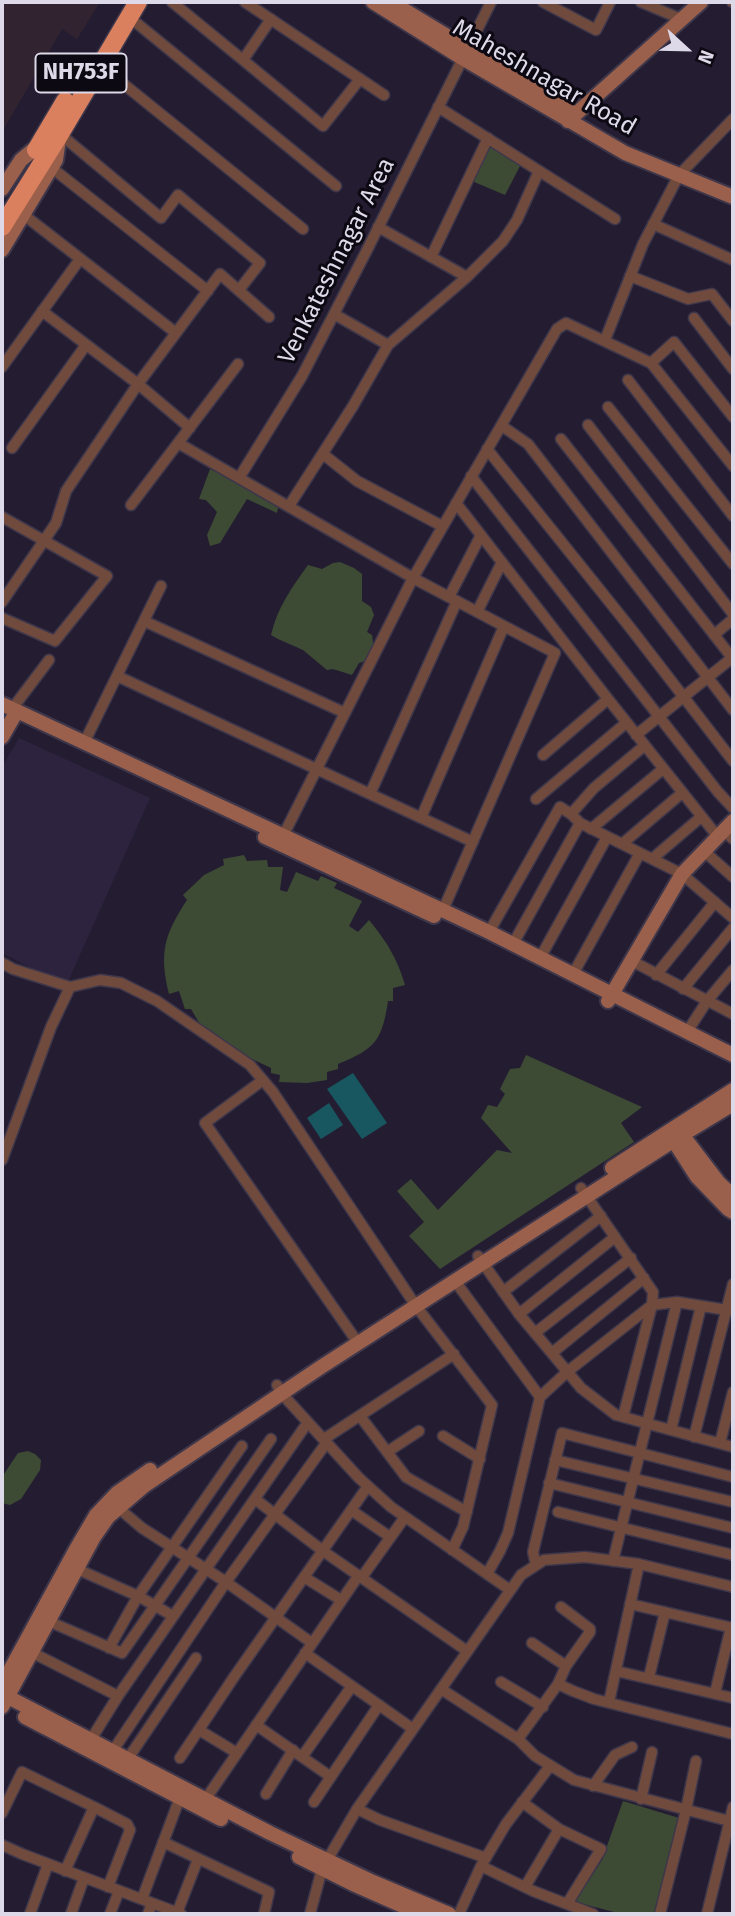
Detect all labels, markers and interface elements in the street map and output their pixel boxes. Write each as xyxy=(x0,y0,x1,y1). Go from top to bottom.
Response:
street label: Maheshnagar Road xyxy=(447,14,641,142)
north arrow xyxy=(651,14,721,84)
text: N xyxy=(693,47,719,67)
road number: NH753F xyxy=(36,54,126,92)
street label: Venkateshnagar Area xyxy=(273,153,401,369)

